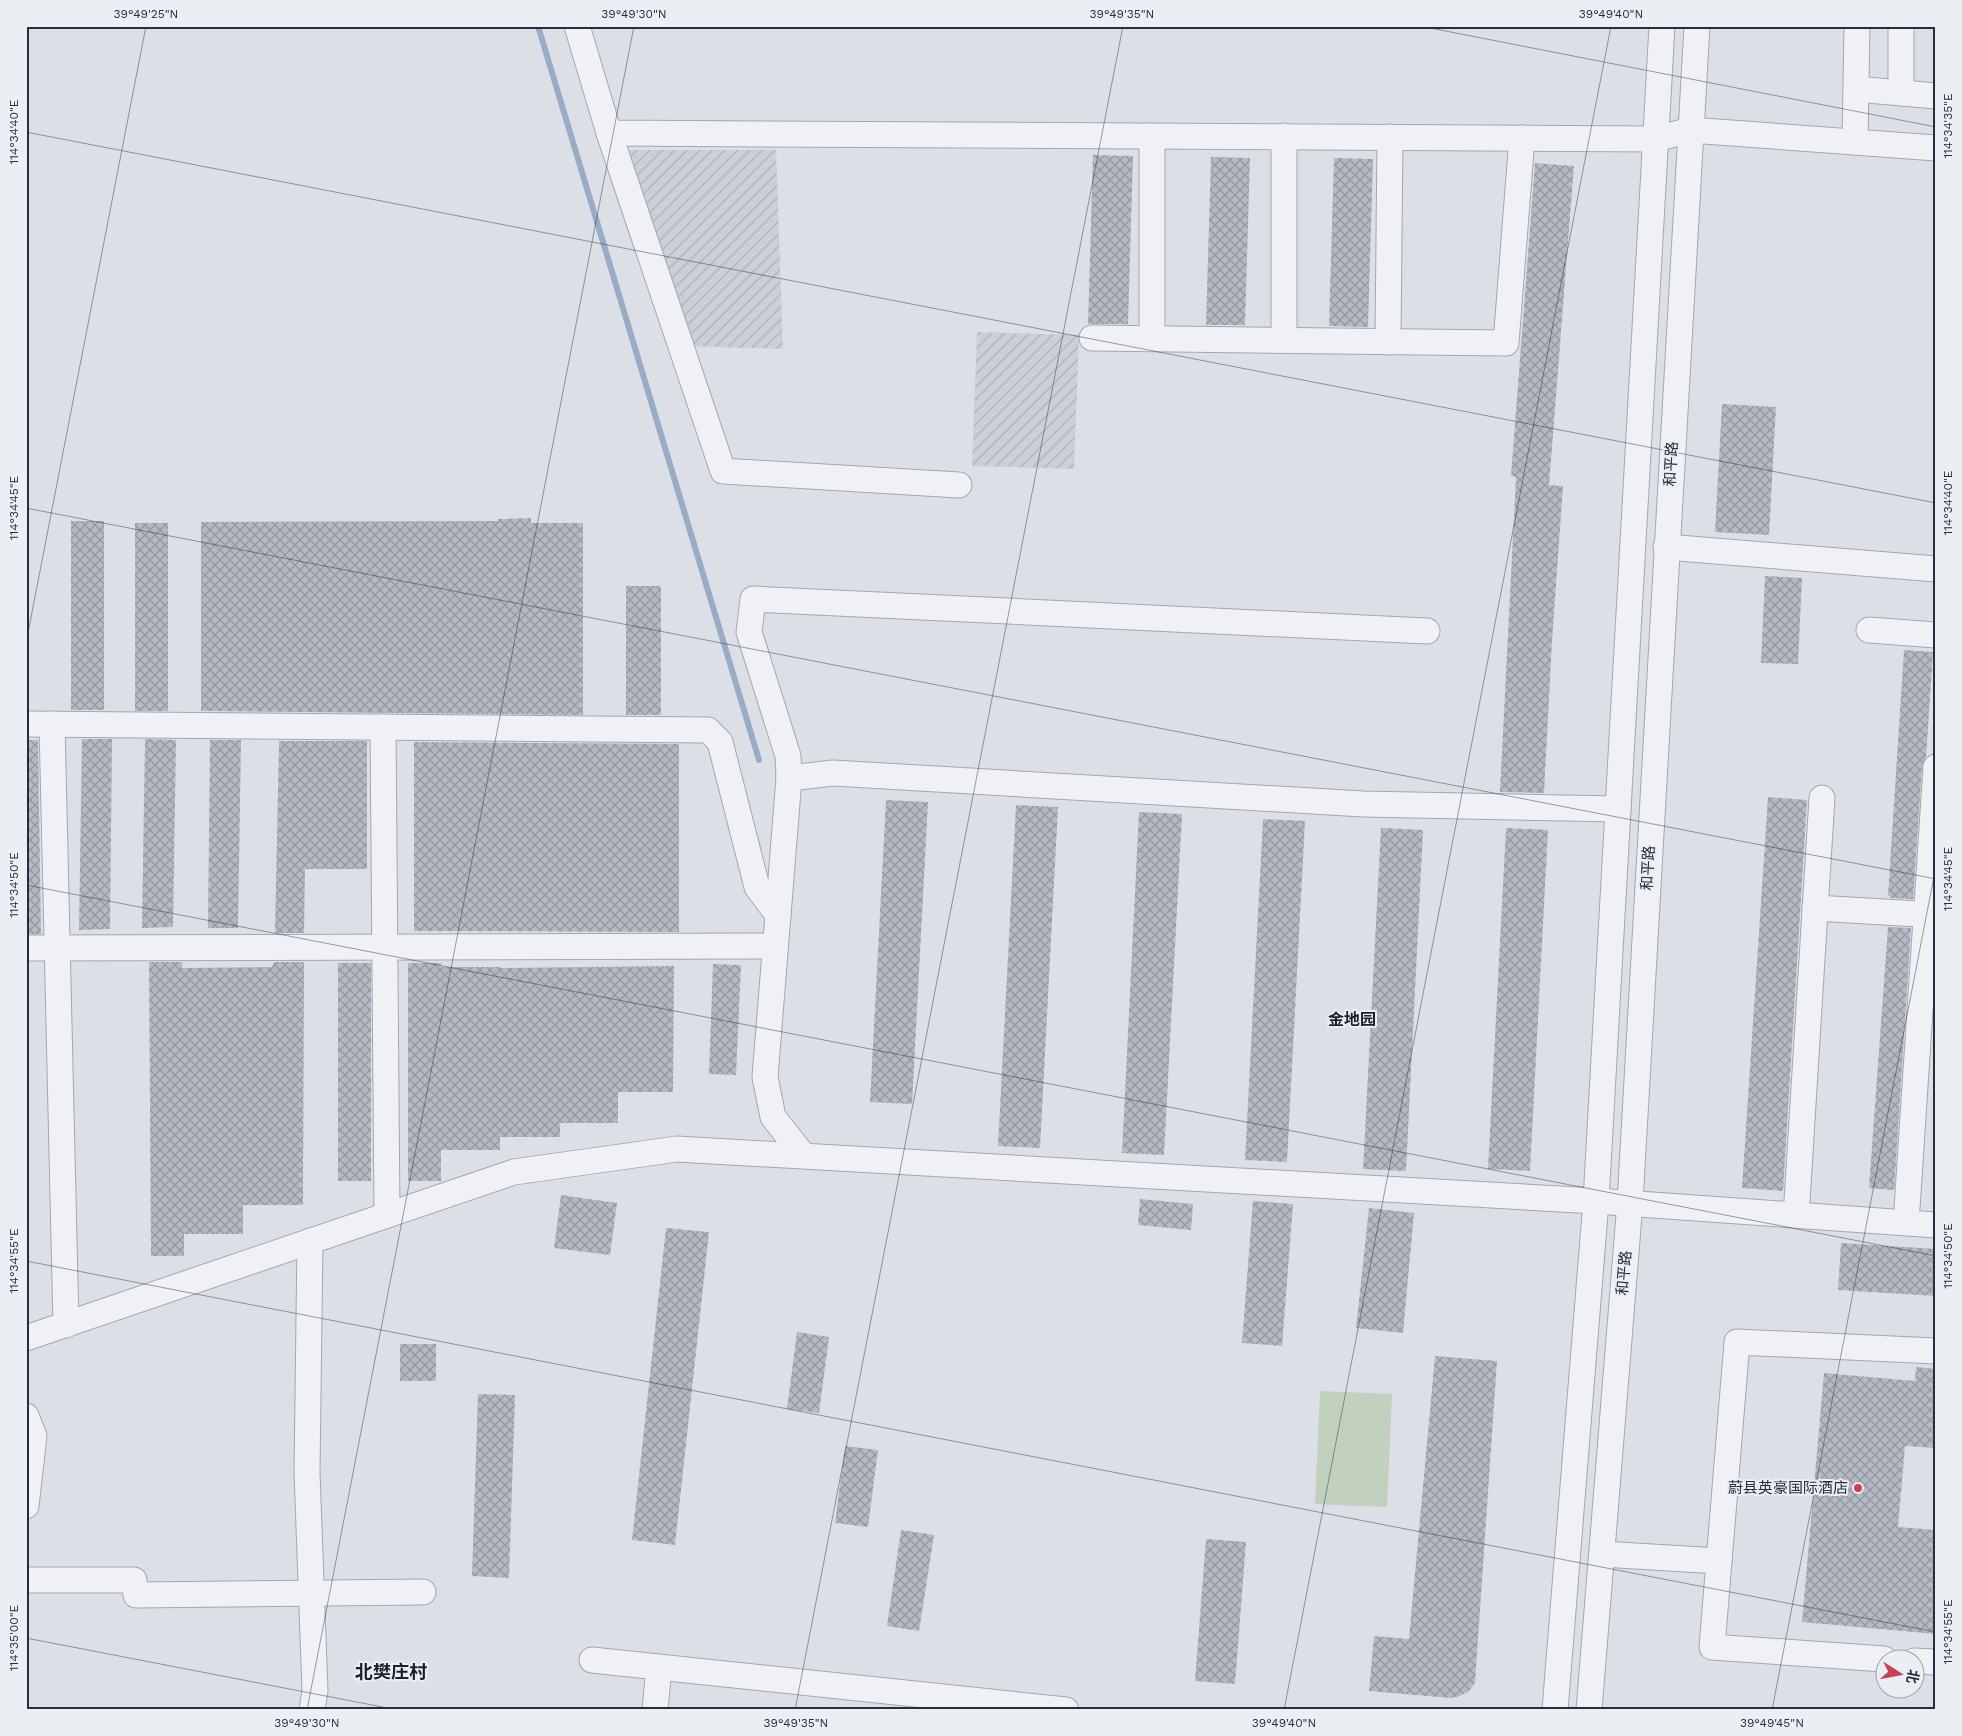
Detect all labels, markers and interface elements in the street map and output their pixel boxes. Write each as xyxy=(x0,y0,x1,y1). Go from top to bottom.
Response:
text: 39°49'25"N xyxy=(114,7,178,21)
text: 39°49'30"N xyxy=(601,7,667,21)
text: 39°49'35"N xyxy=(1090,7,1154,21)
text: 39°49'40"N xyxy=(1579,7,1643,21)
text: 114°34'35"E xyxy=(1941,93,1955,159)
text: 114°34'40"E xyxy=(7,99,21,164)
street label: 和平路 xyxy=(1661,441,1681,487)
text: 114°34'40"E xyxy=(1941,470,1955,535)
text: 114°34'45"E xyxy=(7,475,21,540)
street label: 和平路 xyxy=(1638,845,1658,891)
text: 114°34'45"E xyxy=(1941,846,1955,911)
text: 114°34'50"E xyxy=(7,852,21,918)
district label: 金地园 xyxy=(1328,1010,1376,1029)
text: 114°34'50"E xyxy=(1941,1223,1955,1289)
text: 114°34'55"E xyxy=(7,1228,21,1294)
street label: 和平路 xyxy=(1613,1250,1635,1296)
place label: 蔚县英豪国际酒店 xyxy=(1728,1479,1848,1497)
marker: 蔚县英豪国际酒店 xyxy=(1852,1482,1864,1494)
text: 114°34'55"E xyxy=(1941,1599,1955,1665)
text: 114°35'00"E xyxy=(7,1604,21,1671)
north arrow xyxy=(1874,1648,1924,1698)
district label: 北樊庄村 xyxy=(355,1661,427,1682)
text: 北 xyxy=(1904,1668,1922,1685)
text: 39°49'30"N xyxy=(274,1716,340,1730)
text: 39°49'35"N xyxy=(764,1716,828,1730)
text: 39°49'40"N xyxy=(1252,1716,1316,1730)
text: 39°49'45"N xyxy=(1740,1716,1804,1730)

